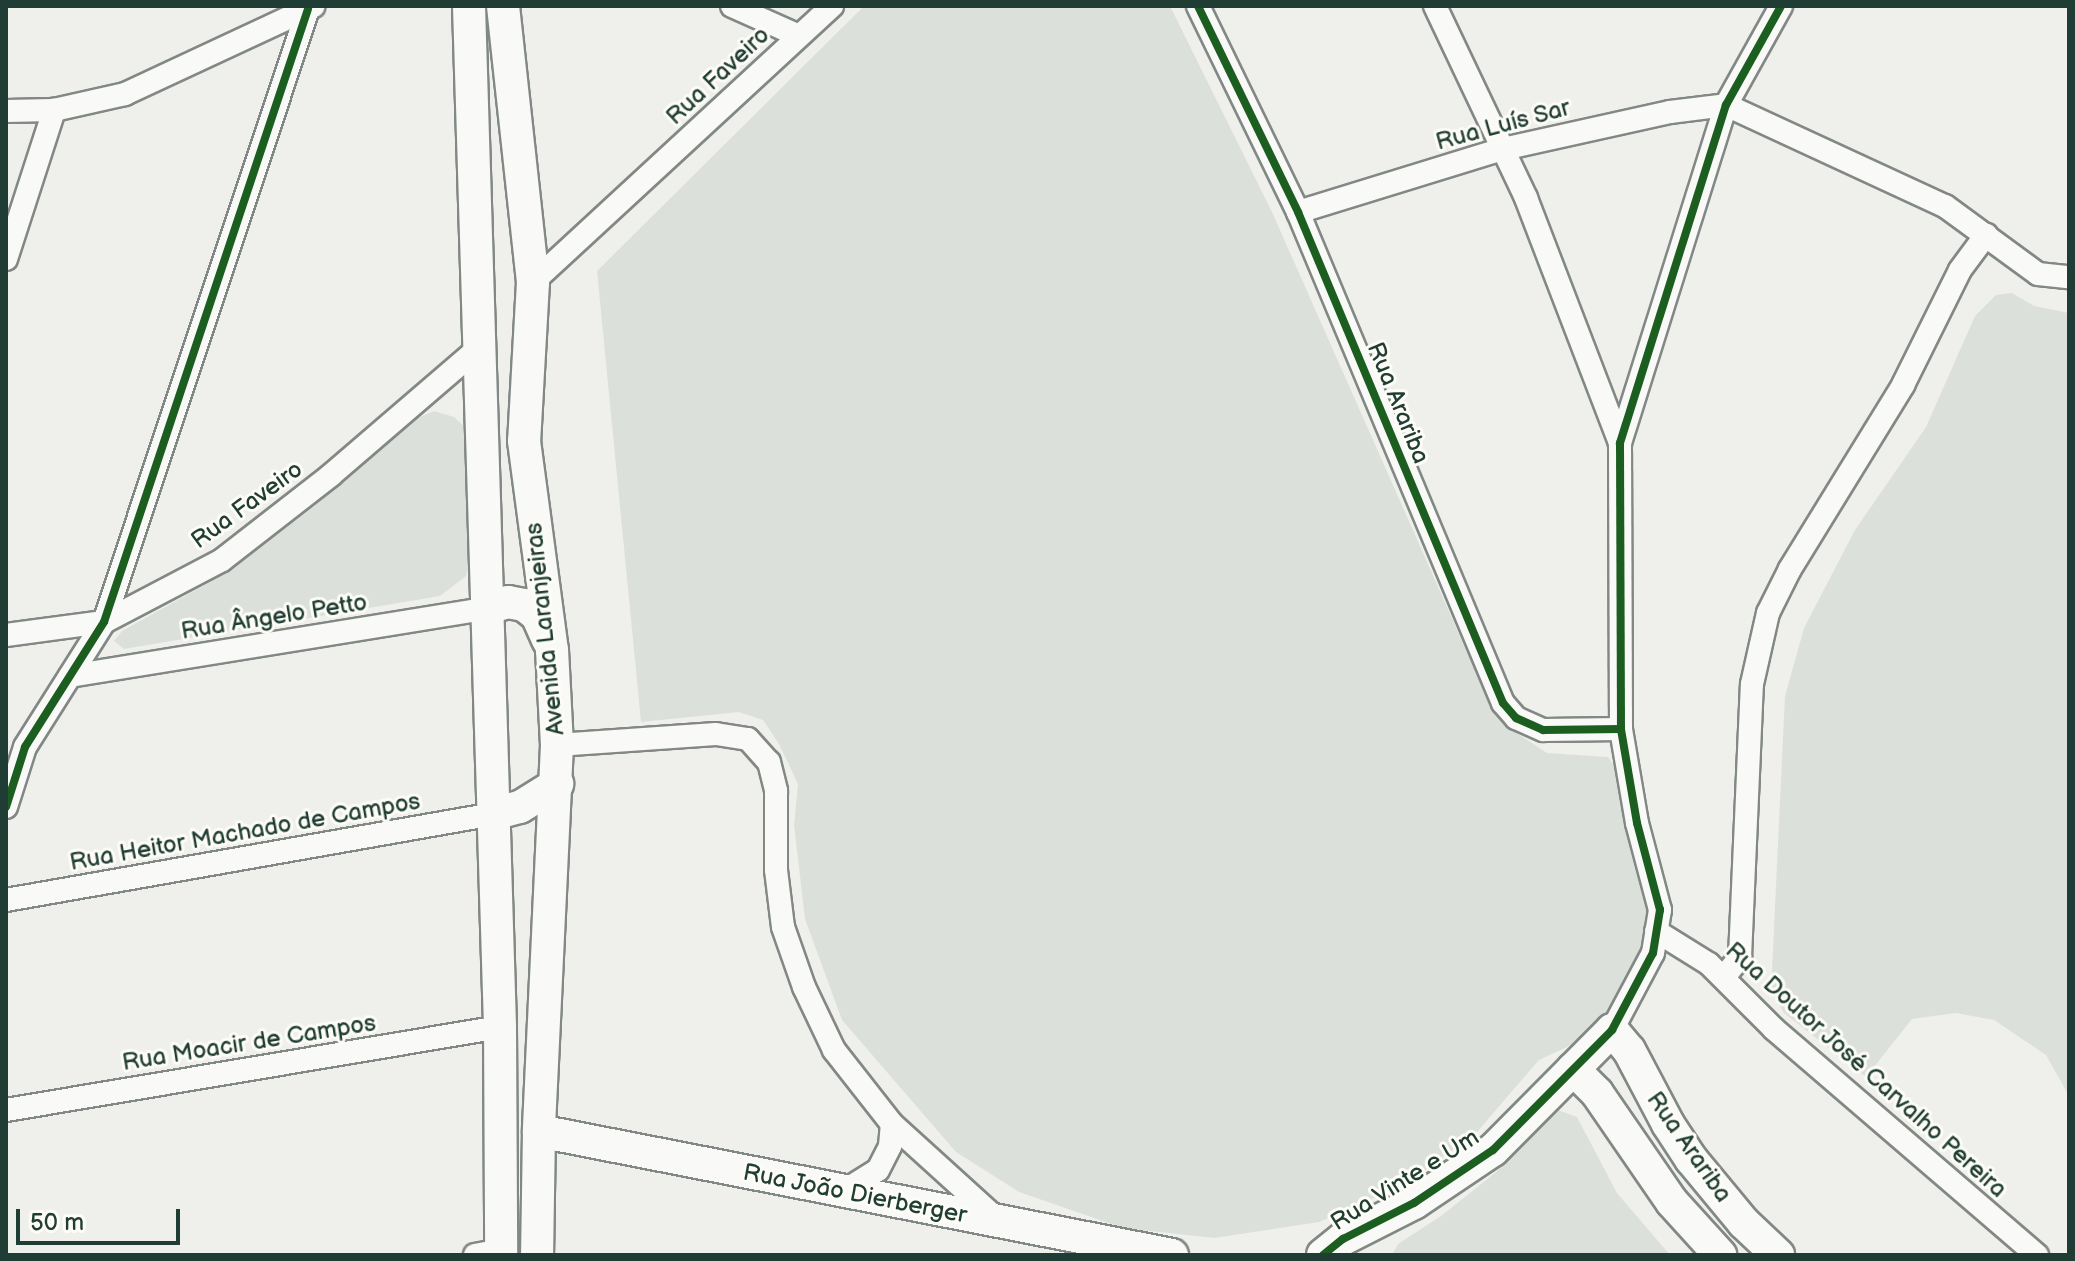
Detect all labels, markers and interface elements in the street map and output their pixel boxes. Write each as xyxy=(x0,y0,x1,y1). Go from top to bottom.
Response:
street label: Rua Faveiro xyxy=(660,21,776,131)
street label: Rua Luís Sar xyxy=(1432,93,1574,157)
street label: Rua Arariba xyxy=(1361,338,1435,468)
street label: Rua Faveiro xyxy=(186,455,308,555)
street label: Avenida Laranjeiras xyxy=(520,521,570,737)
street label: Rua Ângelo Petto xyxy=(179,588,369,646)
street label: Rua Heitor Machado de Campos xyxy=(67,787,423,877)
street label: Rua Doutor José Carvalho Pereira xyxy=(1719,936,2013,1204)
street label: Rua Moacir de Campos xyxy=(120,1009,378,1077)
street label: Rua Arariba xyxy=(1640,1086,1738,1208)
street label: Rua Vinte e Um xyxy=(1325,1123,1485,1237)
street label: Rua João Dierberger xyxy=(740,1158,970,1230)
scale bar xyxy=(20,1193,184,1243)
text: 50 m xyxy=(30,1208,84,1237)

